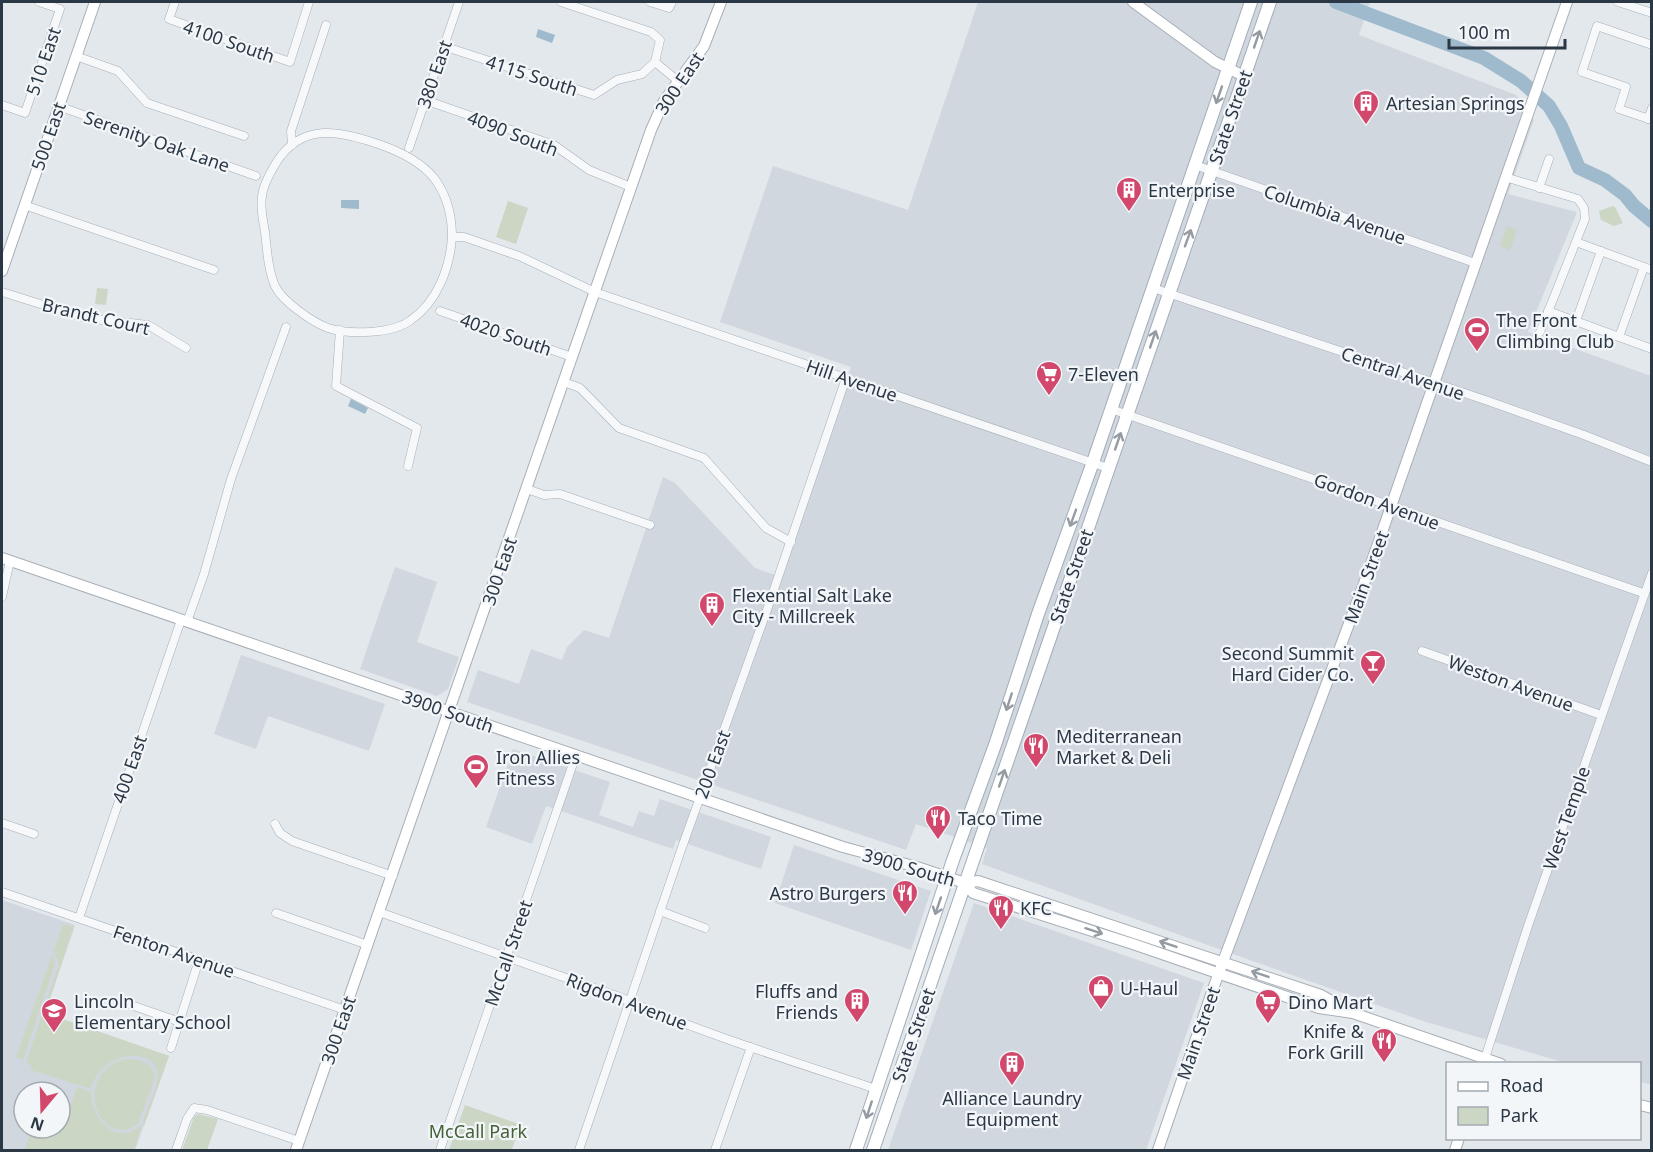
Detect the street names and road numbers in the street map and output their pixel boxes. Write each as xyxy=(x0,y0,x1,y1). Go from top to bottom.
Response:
street label: 4100 South xyxy=(180,14,278,68)
street label: 510 East xyxy=(20,23,66,98)
street label: 380 East xyxy=(411,36,457,111)
street label: 300 East xyxy=(649,47,709,119)
street label: 4115 South xyxy=(483,49,581,101)
street label: State Street xyxy=(1203,66,1257,167)
street label: 500 East xyxy=(25,98,71,173)
street label: Serenity Oak Lane xyxy=(81,105,233,177)
street label: 4090 South xyxy=(464,105,562,161)
street label: Columbia Avenue xyxy=(1261,178,1409,250)
street label: Brandt Court xyxy=(40,292,153,340)
street label: 4020 South xyxy=(457,307,555,361)
street label: Central Avenue xyxy=(1338,341,1468,405)
street label: Hill Avenue xyxy=(803,353,901,407)
street label: Gordon Avenue xyxy=(1311,467,1443,535)
street label: State Street xyxy=(1044,525,1098,626)
street label: Main Street xyxy=(1338,527,1394,627)
street label: 300 East xyxy=(476,533,522,608)
street label: Weston Avenue xyxy=(1445,649,1577,717)
street label: 3900 South xyxy=(399,684,497,738)
street label: 200 East xyxy=(689,726,736,801)
street label: 400 East xyxy=(106,731,152,806)
street label: West Temple xyxy=(1537,763,1595,873)
street label: 3900 South xyxy=(860,842,958,892)
street label: McCall Street xyxy=(479,896,538,1009)
street label: Fenton Avenue xyxy=(110,919,238,983)
street label: Rigdon Avenue xyxy=(563,967,691,1035)
street label: Main Street xyxy=(1171,983,1225,1083)
street label: State Street xyxy=(886,984,940,1085)
street label: 300 East xyxy=(315,992,361,1067)

